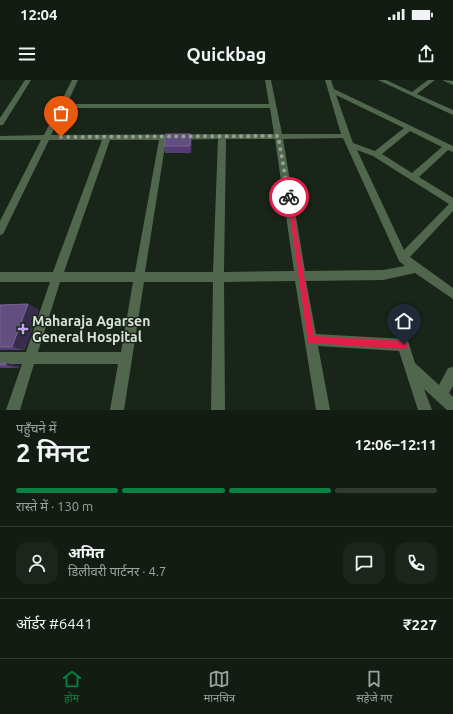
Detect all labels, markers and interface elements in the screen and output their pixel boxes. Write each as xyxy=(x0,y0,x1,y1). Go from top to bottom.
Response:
text: 12:04 xyxy=(20,6,58,23)
icon: menu xyxy=(16,43,38,65)
icon: share xyxy=(415,43,437,65)
text: Quickbag xyxy=(187,44,266,64)
pin xyxy=(44,96,78,137)
icon: bag xyxy=(50,102,72,124)
courier xyxy=(269,177,309,217)
icon: bike xyxy=(278,186,300,208)
pin xyxy=(387,304,421,345)
icon: home xyxy=(393,310,415,332)
place label: Maharaja Agarsen General Hospital xyxy=(32,313,150,345)
marker: Maharaja Agarsen General Hospital xyxy=(17,323,29,335)
text: पहुँचने में xyxy=(16,421,57,435)
text: 12:06–12:11 xyxy=(354,436,437,453)
text: 2 मिनट xyxy=(16,438,90,467)
text: रास्ते में · 130 m xyxy=(16,499,93,513)
button: person xyxy=(16,542,58,584)
button: chat xyxy=(343,542,385,584)
button: phone xyxy=(395,542,437,584)
text: अमित xyxy=(68,544,104,561)
text: डिलीवरी पार्टनर · 4.7 xyxy=(68,564,166,578)
text: ऑर्डर #6441 xyxy=(16,615,93,632)
text: ₹227 xyxy=(403,616,437,633)
tab: होम xyxy=(61,668,83,706)
tab: मानचित्र xyxy=(204,668,235,706)
tab: सहेजे गए xyxy=(356,668,392,706)

